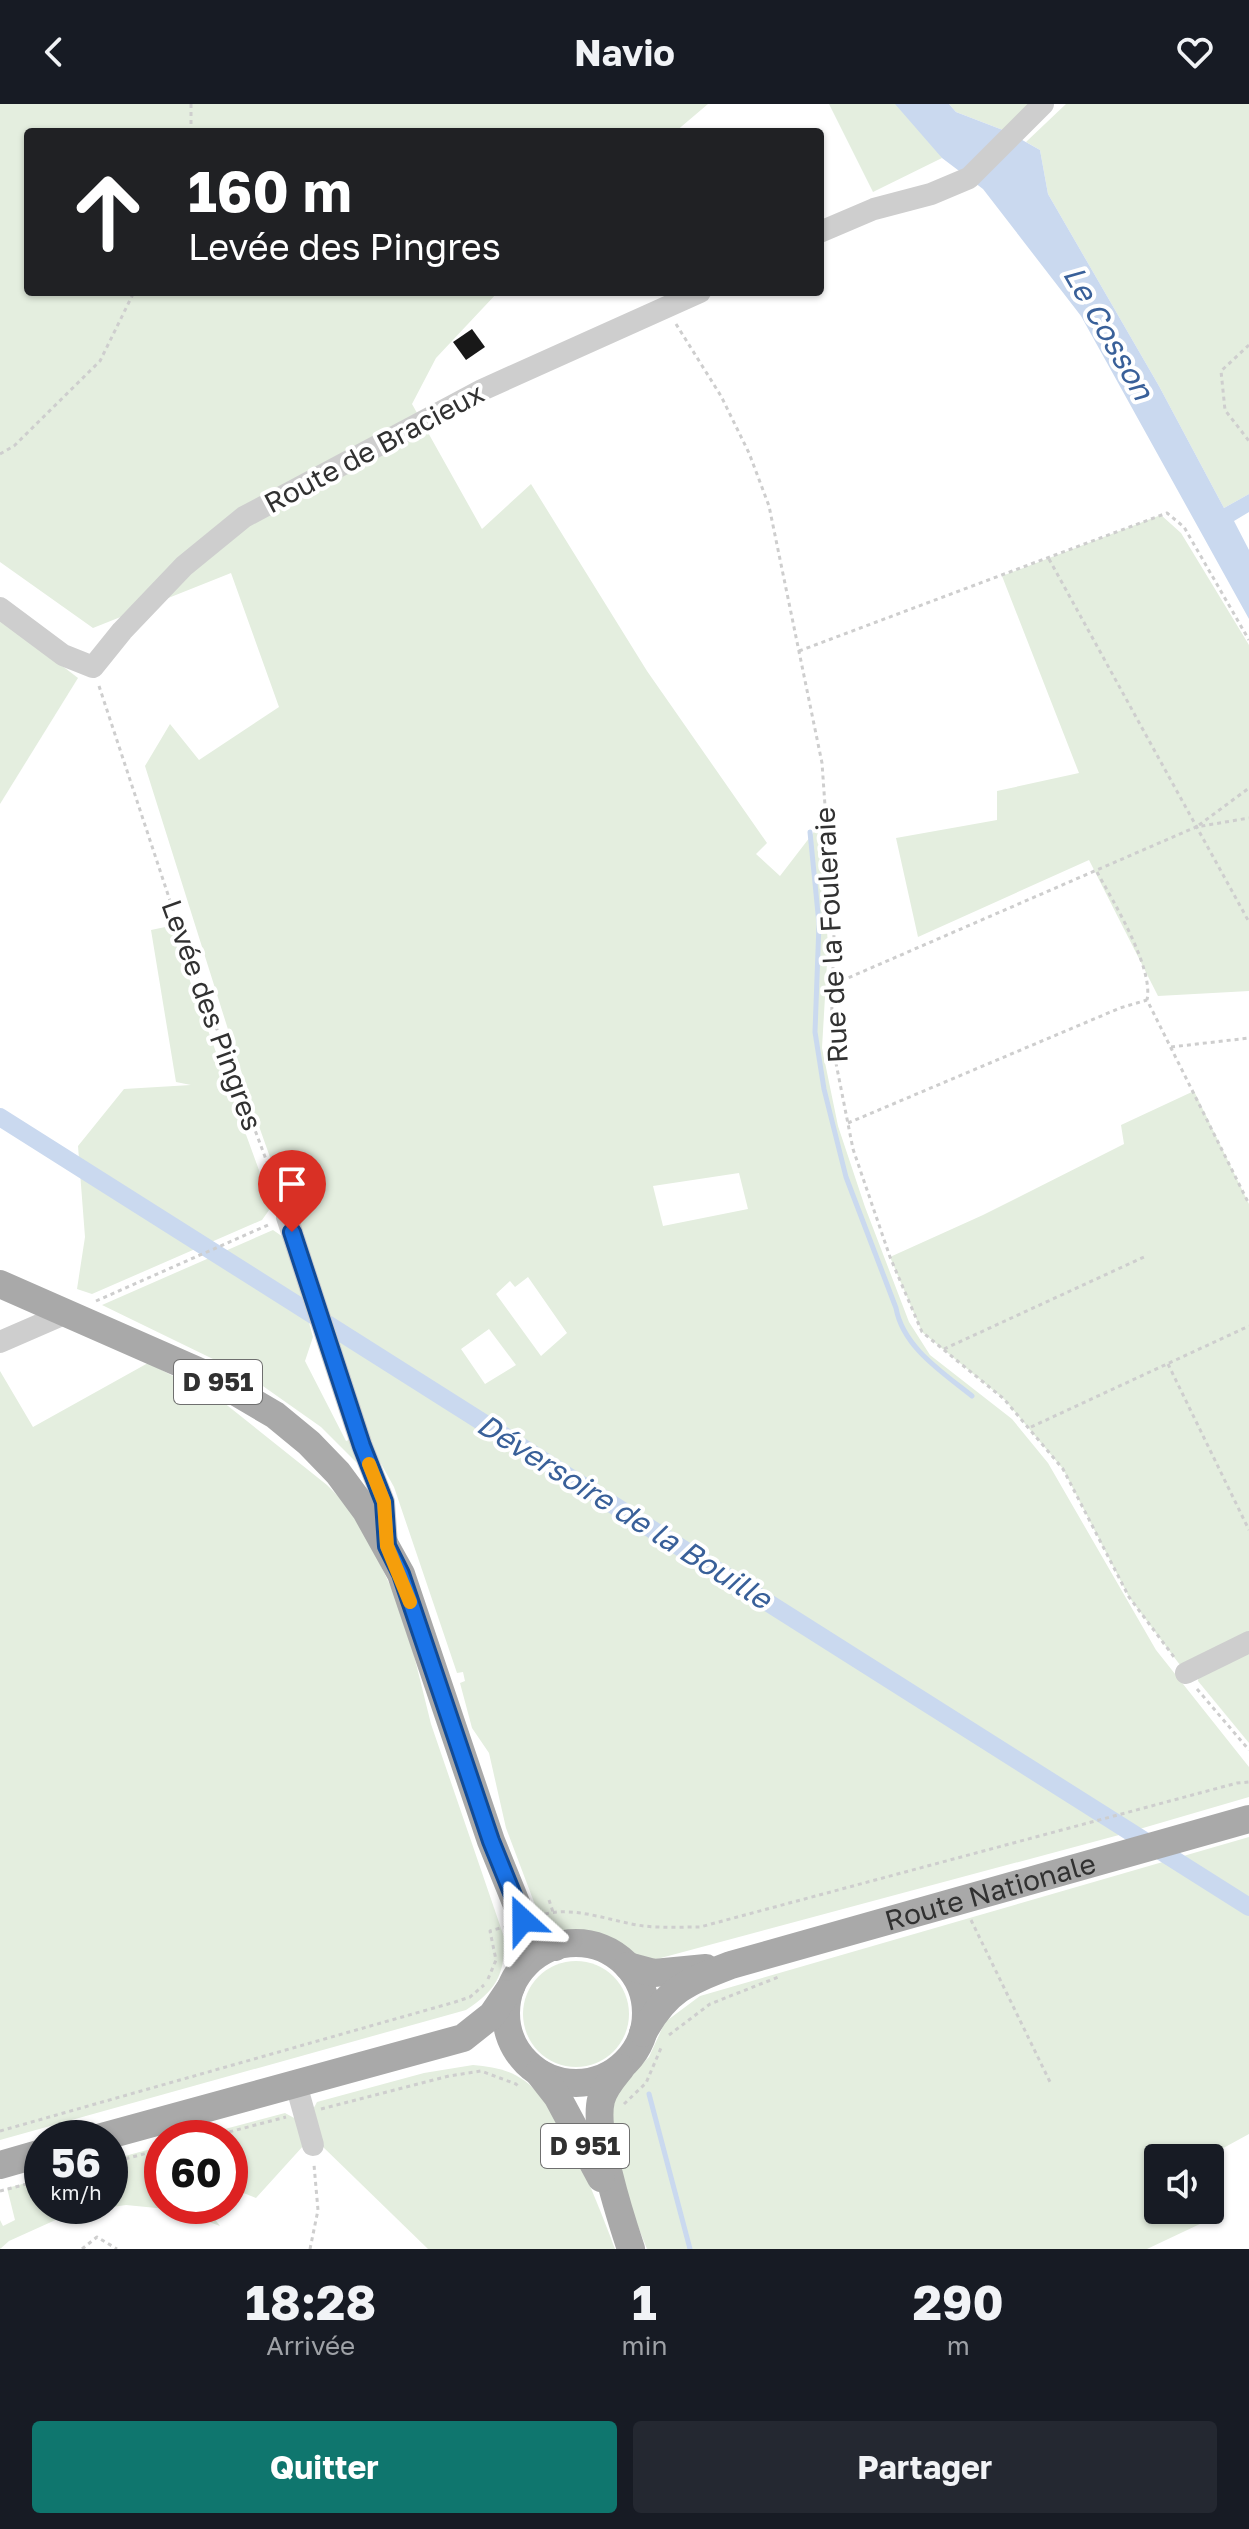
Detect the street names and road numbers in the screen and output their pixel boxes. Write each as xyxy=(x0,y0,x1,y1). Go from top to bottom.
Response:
street label: Route de Bracieux xyxy=(258,376,489,519)
street label: Rue de la Fouleraie xyxy=(807,806,854,1064)
street label: Levée des Pingres xyxy=(155,895,270,1135)
road number: D 951 xyxy=(174,1360,262,1404)
street label: Route Nationale xyxy=(881,1846,1099,1937)
road number: D 951 xyxy=(541,2124,629,2168)

